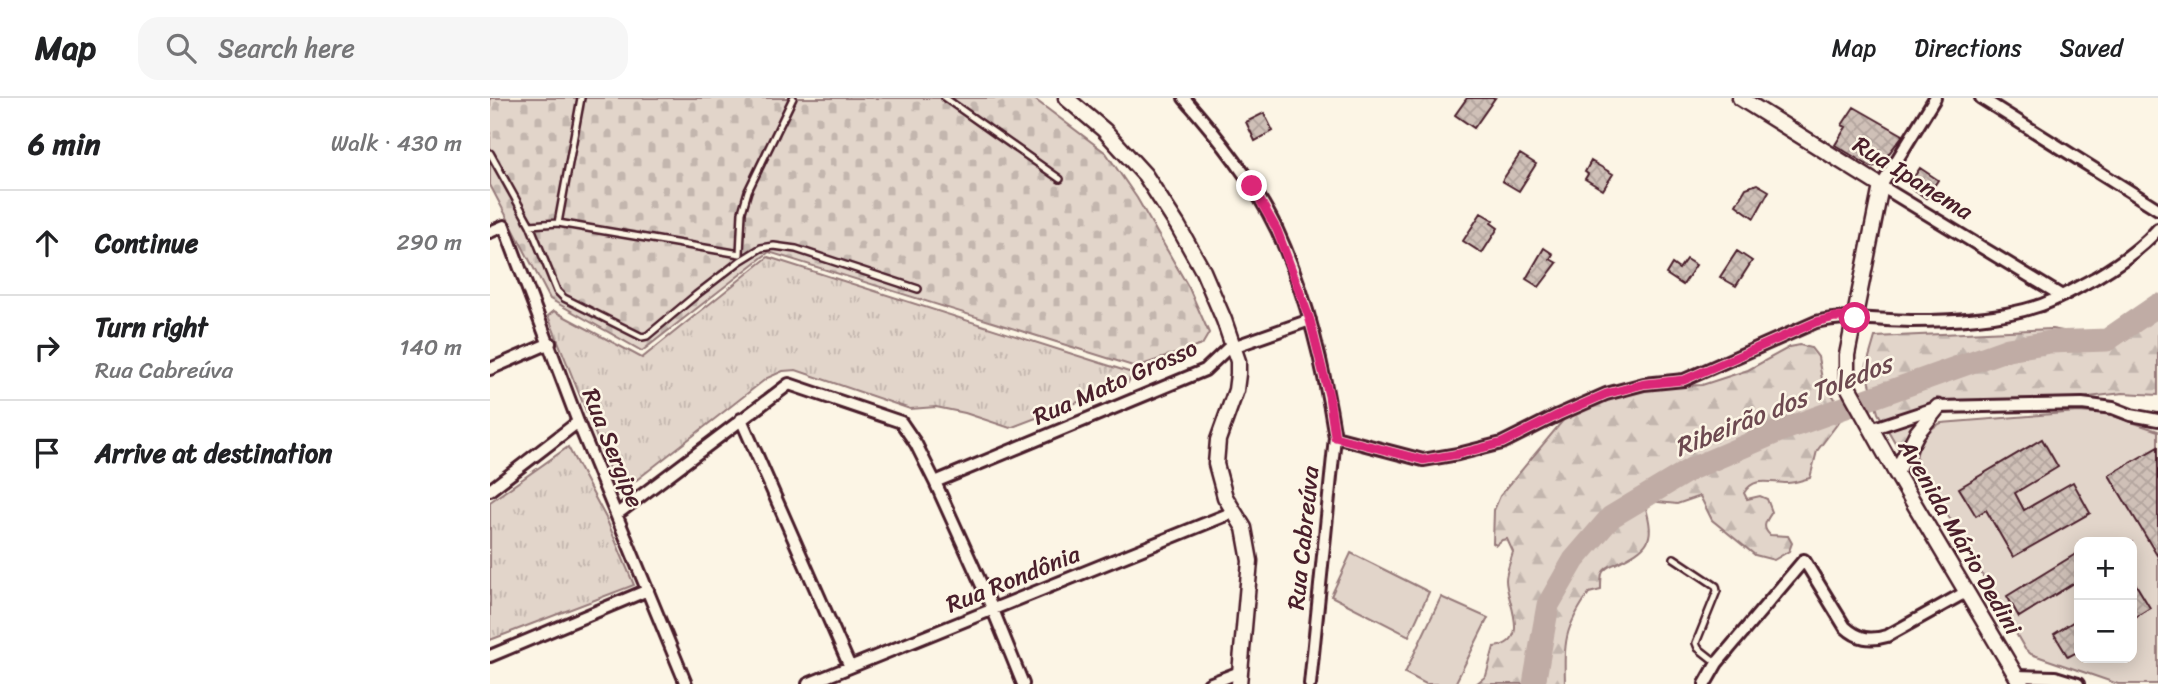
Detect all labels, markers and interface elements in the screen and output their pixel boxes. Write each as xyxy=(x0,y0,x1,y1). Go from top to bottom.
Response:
search box xyxy=(138,17,628,80)
text: Map xyxy=(35,19,96,77)
text: Search here xyxy=(218,25,355,71)
text: Map xyxy=(1832,27,1876,69)
text: Directions xyxy=(1914,27,2022,69)
text: Saved xyxy=(2060,27,2123,69)
icon: search xyxy=(162,29,200,67)
text: 6 min xyxy=(28,117,100,171)
text: Walk · 430 m xyxy=(331,123,462,164)
street label: Rua Ipanema xyxy=(1844,124,1982,232)
route end xyxy=(1236,170,1267,201)
text: Continue xyxy=(95,220,198,266)
text: 290 m xyxy=(396,222,462,263)
icon: ahead xyxy=(28,224,66,262)
route start xyxy=(1839,302,1870,333)
text: Turn right xyxy=(95,304,208,350)
text: 140 m xyxy=(400,327,462,368)
street label: Rua Mato Grosso xyxy=(1026,327,1204,437)
icon: right xyxy=(28,329,66,367)
water label: Ribeirão dos Toledos xyxy=(1667,339,1902,470)
text: Rua Cabreúva xyxy=(95,350,233,391)
street label: Rua Sergipe xyxy=(570,382,656,514)
text: Arrive at destination xyxy=(95,430,332,476)
street label: Avenida Mário Dedini xyxy=(1886,430,2034,644)
icon: arrive xyxy=(28,434,66,472)
street label: Rua Cabreúva xyxy=(1275,463,1332,612)
street label: Rua Rondônia xyxy=(939,533,1087,625)
map controls xyxy=(2074,537,2137,663)
button: + xyxy=(2074,537,2137,600)
button: − xyxy=(2074,600,2137,663)

